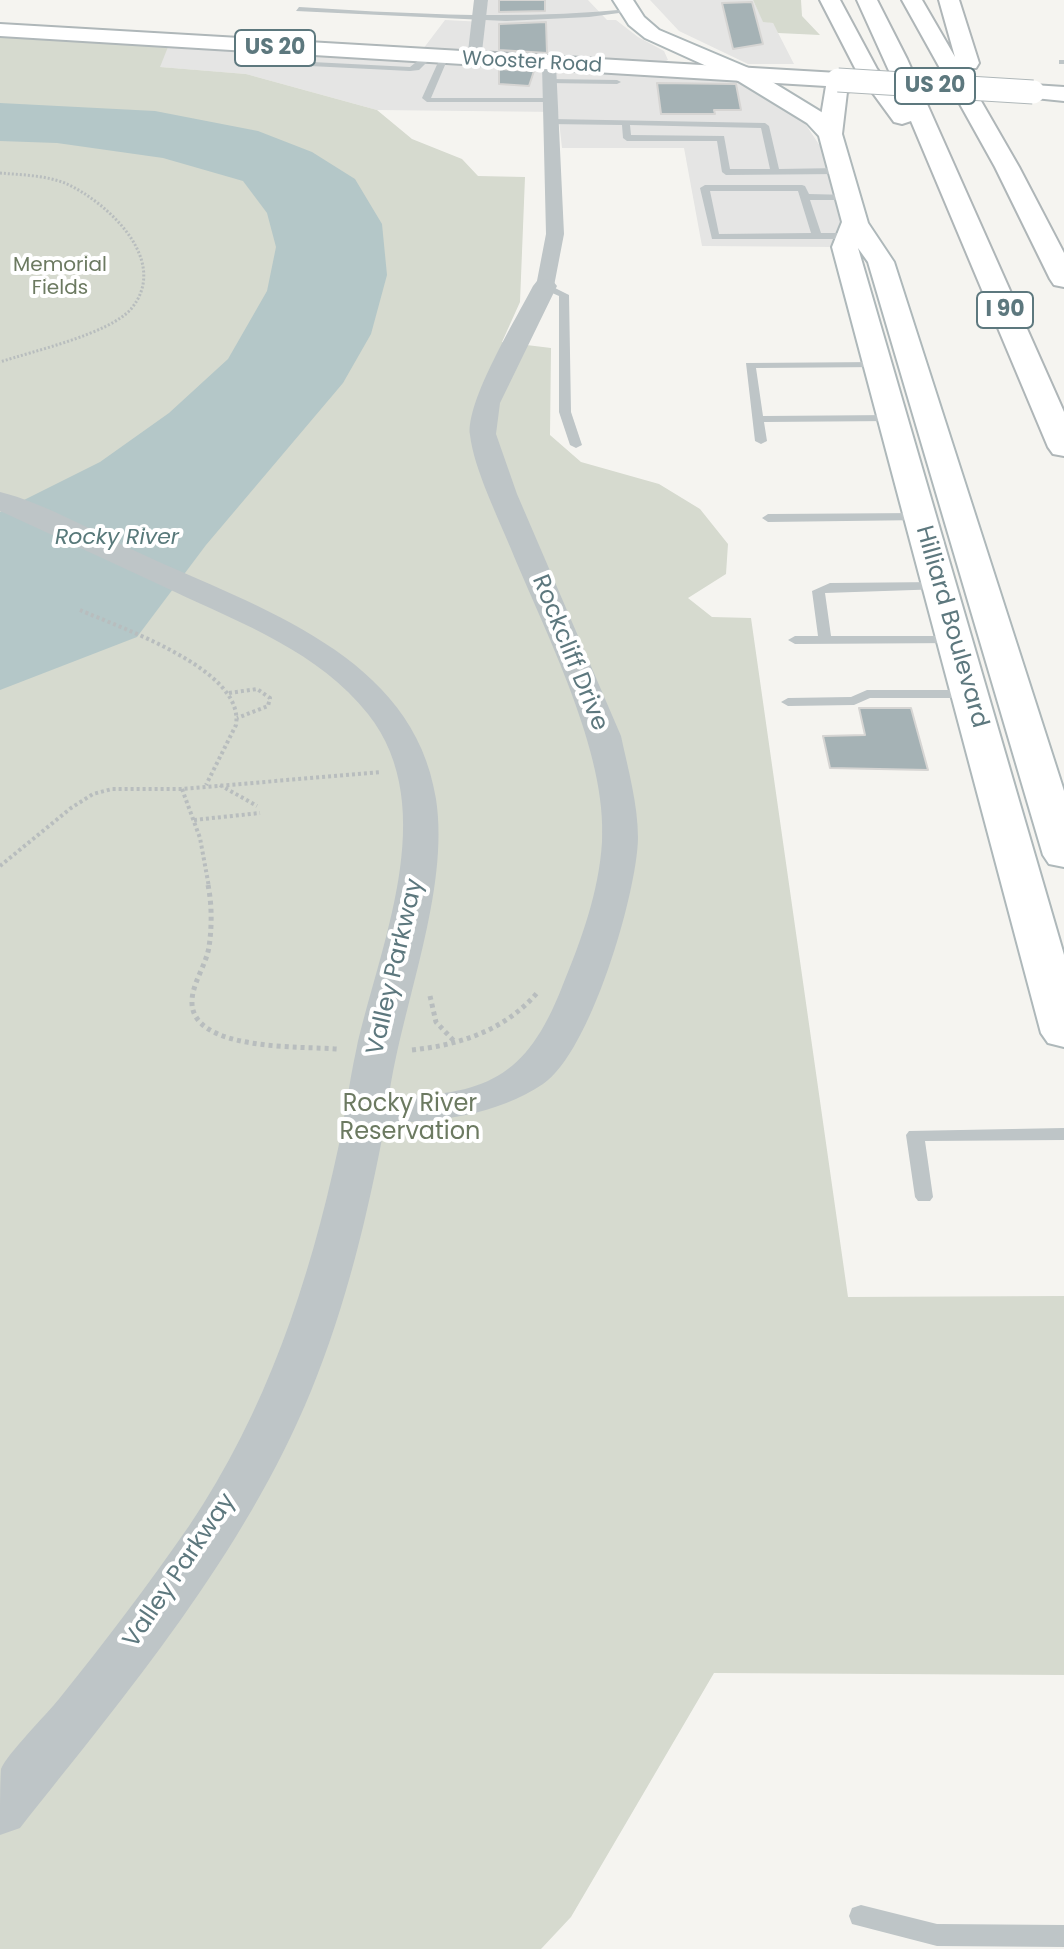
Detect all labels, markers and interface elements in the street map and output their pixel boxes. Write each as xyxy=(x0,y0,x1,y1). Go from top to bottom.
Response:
road number: US 20 xyxy=(235,30,315,66)
street label: Wooster Road xyxy=(461,47,603,79)
road number: US 20 xyxy=(895,68,975,104)
park label: Memorial Fields xyxy=(13,254,107,301)
road number: I 90 xyxy=(977,292,1033,328)
street label: Hilliard Boulevard xyxy=(908,523,994,731)
water label: Rocky River xyxy=(55,525,179,551)
street label: Rockcliff Drive xyxy=(525,571,613,735)
street label: Valley Parkway xyxy=(362,876,430,1058)
park label: Rocky River Reservation xyxy=(340,1091,480,1147)
street label: Valley Parkway xyxy=(118,1488,242,1654)

